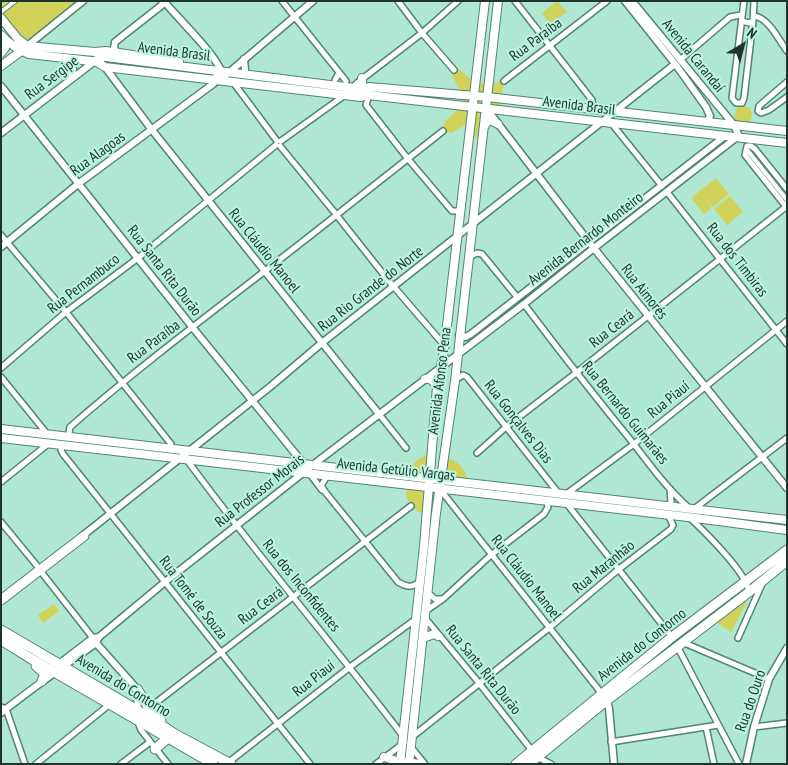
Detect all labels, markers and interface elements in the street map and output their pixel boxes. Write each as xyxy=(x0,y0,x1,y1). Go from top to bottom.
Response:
street label: Rua Paraíba xyxy=(506,14,566,66)
street label: Avenida Carandaí xyxy=(658,16,728,96)
north arrow xyxy=(718,20,768,70)
text: N xyxy=(744,24,760,42)
street label: Avenida Brasil xyxy=(137,39,211,65)
street label: Rua Sergipe xyxy=(22,52,82,104)
street label: Avenida Brasil xyxy=(542,93,616,119)
street label: Rua Alagoas xyxy=(67,128,129,180)
street label: Avenida Bernardo Monteiro xyxy=(525,188,647,290)
street label: Rua Cláudio Manoel xyxy=(224,205,304,297)
street label: Rua dos Timbiras xyxy=(703,219,771,301)
street label: Rua Santa Rita Durão xyxy=(123,222,205,320)
street label: Rua Rio Grande do Norte xyxy=(315,242,427,336)
street label: Rua Pernambuco xyxy=(44,250,124,318)
street label: Rua Aimorés xyxy=(617,261,671,323)
street label: Rua Ceará xyxy=(586,306,638,352)
street label: Rua Paraíba xyxy=(124,316,184,368)
street label: Avenida Afonso Pena xyxy=(424,326,456,436)
street label: Rua Bernardo Guimarães xyxy=(578,358,672,468)
street label: Rua Gonçalves Dias xyxy=(480,377,556,467)
street label: Rua Piauí xyxy=(644,378,694,422)
street label: Rua Professor Morais xyxy=(212,451,308,531)
street label: Avenida Getúlio Vargas xyxy=(336,455,456,485)
street label: Rua Cláudio Manoel xyxy=(487,532,565,624)
street label: Rua dos Inconfidentes xyxy=(258,536,344,636)
street label: Rua Maranhão xyxy=(569,537,639,597)
street label: Rua Tomé de Souza xyxy=(155,553,231,643)
street label: Rua Ceará xyxy=(235,583,287,629)
street label: Avenida do Contorno xyxy=(594,605,690,685)
street label: Rua Santa Rita Durão xyxy=(441,622,525,718)
street label: Avenida do Contorno xyxy=(72,651,174,721)
street label: Rua Piauí xyxy=(289,657,339,701)
street label: Rua do Ouro xyxy=(732,668,770,734)

